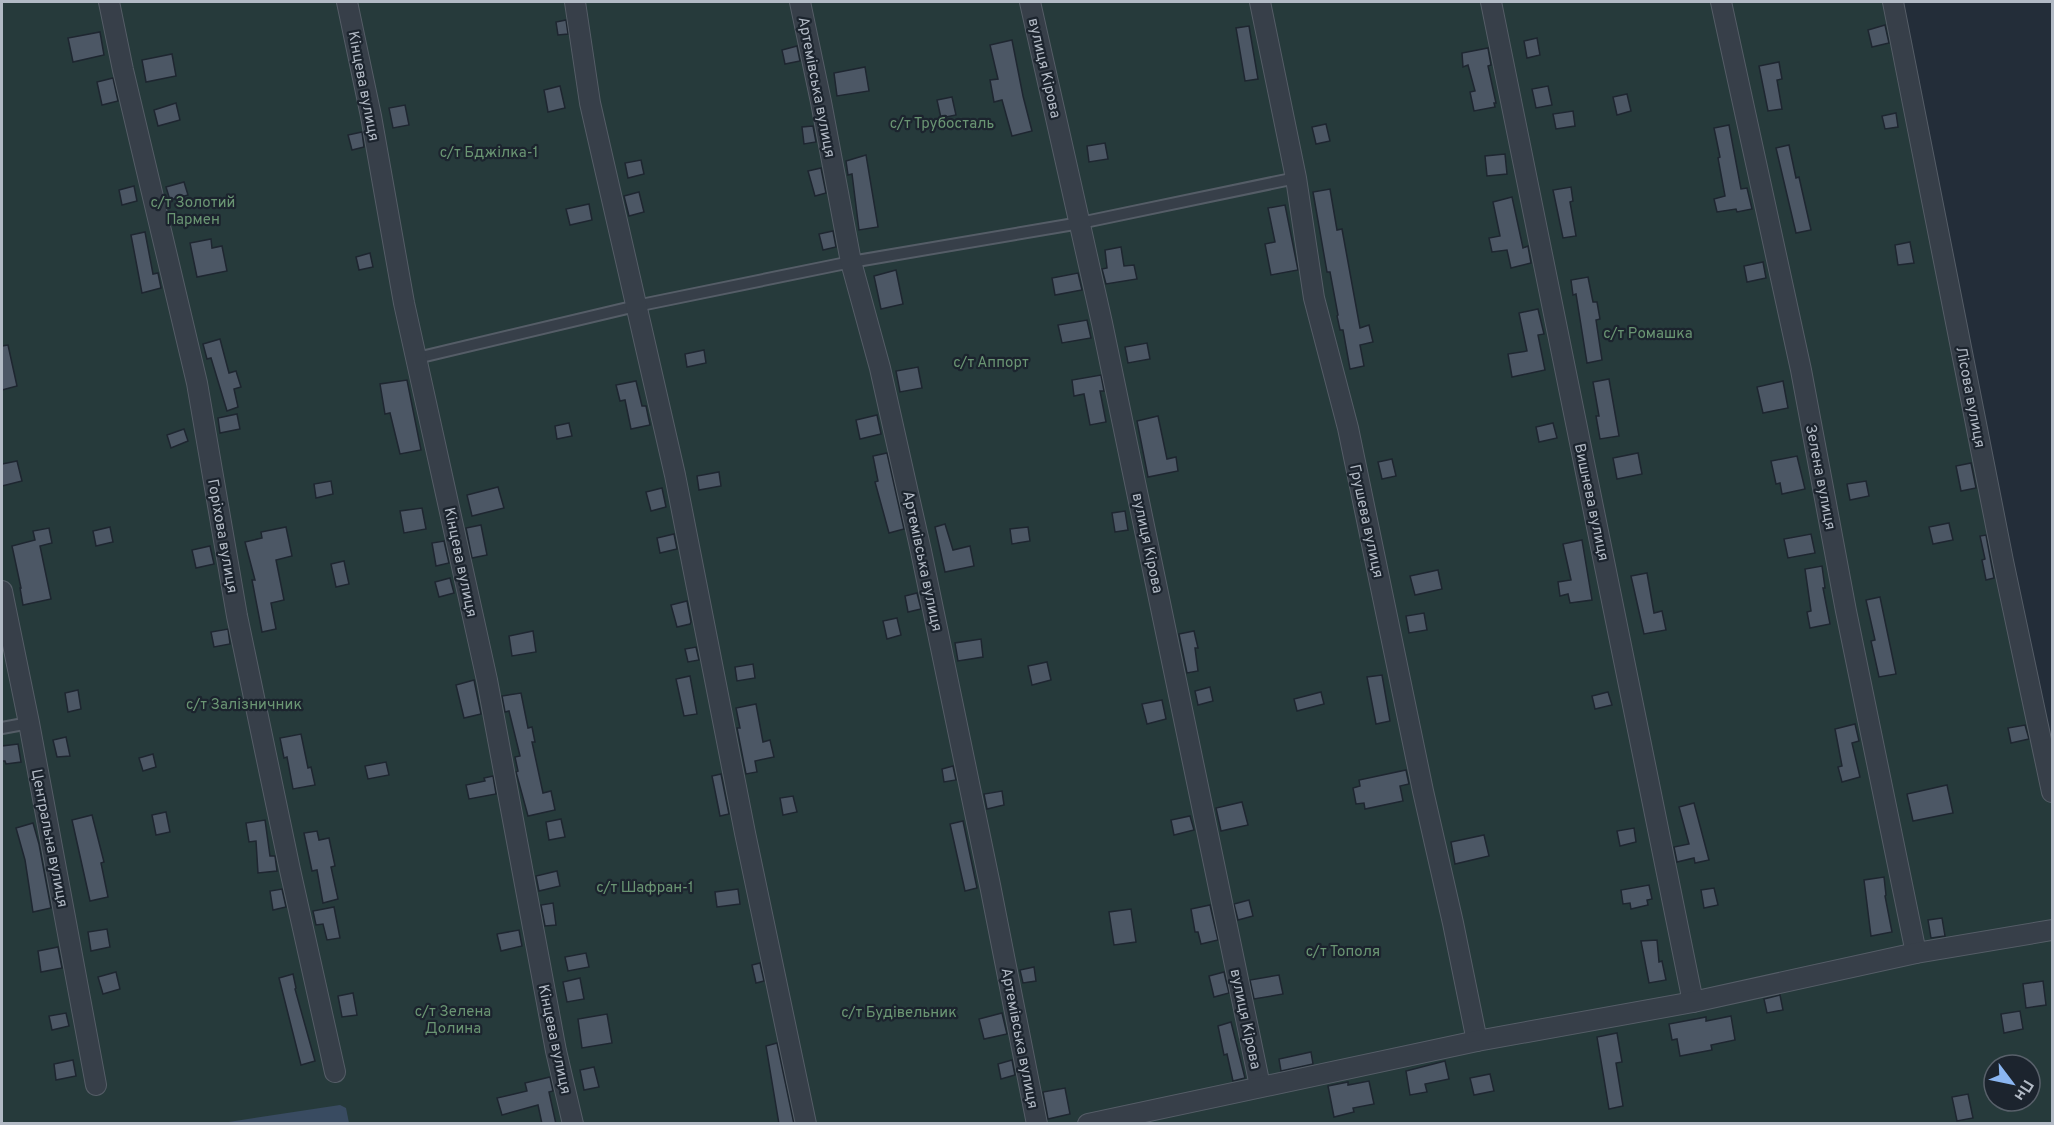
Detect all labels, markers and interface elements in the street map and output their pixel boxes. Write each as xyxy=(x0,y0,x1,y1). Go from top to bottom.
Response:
street label: Артемівська вулиця xyxy=(793,15,839,159)
street label: вулиця Кірова xyxy=(1023,16,1064,120)
street label: Кінцева вулиця xyxy=(343,30,383,143)
park label: с/т Трубосталь xyxy=(890,115,994,134)
park label: с/т Бджілка-1 xyxy=(440,144,538,163)
park label: с/т Золотий Пармен xyxy=(151,194,235,230)
park label: с/т Ромашка xyxy=(1603,325,1693,344)
street label: Лісова вулиця xyxy=(1950,345,1989,450)
park label: с/т Аппорт xyxy=(953,354,1029,373)
street label: Зелена вулиця xyxy=(1800,423,1839,532)
street label: Вишнева вулиця xyxy=(1569,442,1612,563)
street label: Грушева вулиця xyxy=(1344,463,1387,580)
street label: Горіхова вулиця xyxy=(202,478,241,595)
street label: Артемівська вулиця xyxy=(897,489,946,633)
street label: вулиця Кірова xyxy=(1127,491,1166,595)
street label: Кінцева вулиця xyxy=(439,506,480,619)
park label: с/т Залізничник xyxy=(186,696,302,715)
street label: Центральна вулиця xyxy=(26,767,71,909)
park label: с/т Шафран-1 xyxy=(596,879,694,898)
park label: с/т Тополя xyxy=(1306,943,1380,962)
street label: Артемівська вулиця xyxy=(996,966,1042,1110)
street label: вулиця Кірова xyxy=(1225,967,1264,1071)
street label: Кінцева вулиця xyxy=(533,983,574,1096)
park label: с/т Зелена Долина xyxy=(415,1003,491,1039)
park label: с/т Будівельник xyxy=(841,1004,957,1023)
north arrow xyxy=(1982,1053,2042,1113)
text: Пн xyxy=(2009,1075,2037,1104)

